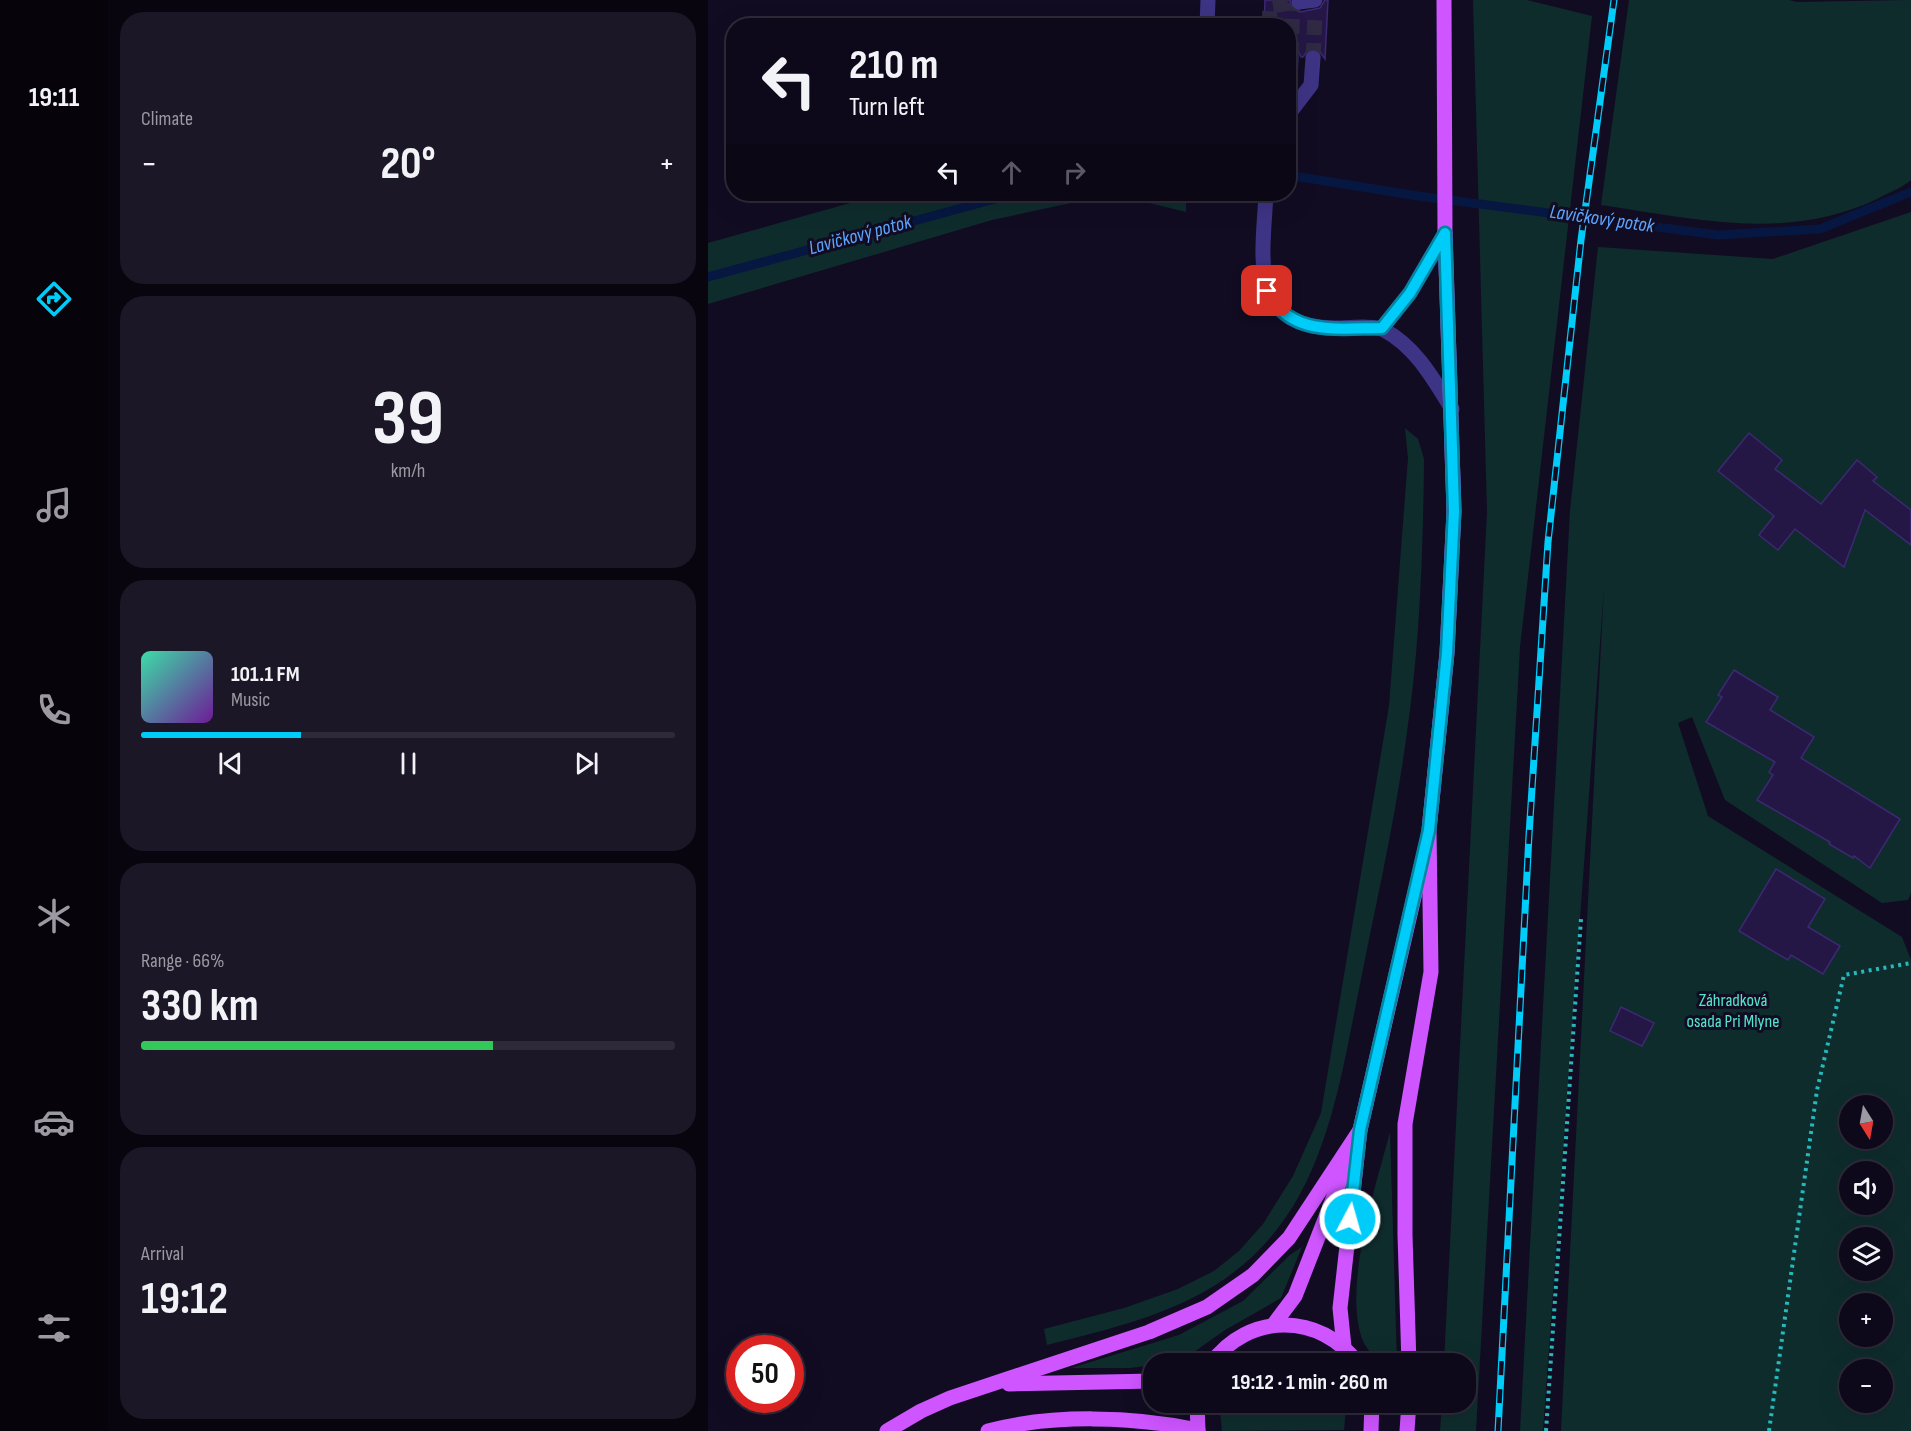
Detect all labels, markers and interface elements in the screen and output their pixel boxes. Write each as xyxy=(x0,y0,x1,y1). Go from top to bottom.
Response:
text: 210 m xyxy=(849,40,938,91)
icon: left xyxy=(750,42,828,120)
text: 19:11 xyxy=(29,82,79,114)
text: Turn left xyxy=(849,91,925,123)
text: Climate xyxy=(141,107,193,131)
text: 20° xyxy=(380,137,436,192)
text: − xyxy=(141,144,157,184)
text: + xyxy=(659,144,675,184)
icon: left xyxy=(932,156,965,189)
icon: ahead xyxy=(995,156,1028,189)
icon: right xyxy=(1058,156,1091,189)
water label: Lavičkový potok xyxy=(1548,200,1656,238)
water label: Lavičkový potok xyxy=(806,210,914,260)
pin xyxy=(1241,265,1292,316)
icon: arrive xyxy=(1250,274,1283,307)
icon: directions xyxy=(33,278,75,320)
text: 39 xyxy=(372,373,444,466)
text: km/h xyxy=(391,459,425,483)
icon: music xyxy=(33,484,75,526)
text: 101.1 FM xyxy=(231,661,300,688)
text: Music xyxy=(231,688,270,712)
icon: phone xyxy=(33,689,75,731)
icon: previous xyxy=(214,747,247,780)
icon: pause xyxy=(392,747,425,780)
icon: next xyxy=(570,747,603,780)
icon: climate xyxy=(33,895,75,937)
text: Range · 66% xyxy=(141,949,225,973)
text: 330 km xyxy=(141,979,259,1034)
park label: Záhradková osada Pri Mlyne xyxy=(1687,990,1780,1032)
north arrow xyxy=(1839,1095,1893,1149)
map controls xyxy=(1839,1095,1893,1413)
icon: car xyxy=(33,1101,75,1143)
button: sound xyxy=(1839,1161,1893,1215)
position arrow xyxy=(1318,1187,1382,1251)
button: layers xyxy=(1839,1227,1893,1281)
text: Arrival xyxy=(141,1242,184,1266)
text: 19:12 xyxy=(141,1272,228,1327)
button: + xyxy=(1839,1293,1893,1347)
icon: filters xyxy=(33,1307,75,1349)
speed limit sign: 50 xyxy=(726,1335,804,1413)
button: − xyxy=(1839,1359,1893,1413)
text: 19:12 · 1 min · 260 m xyxy=(1231,1369,1388,1396)

